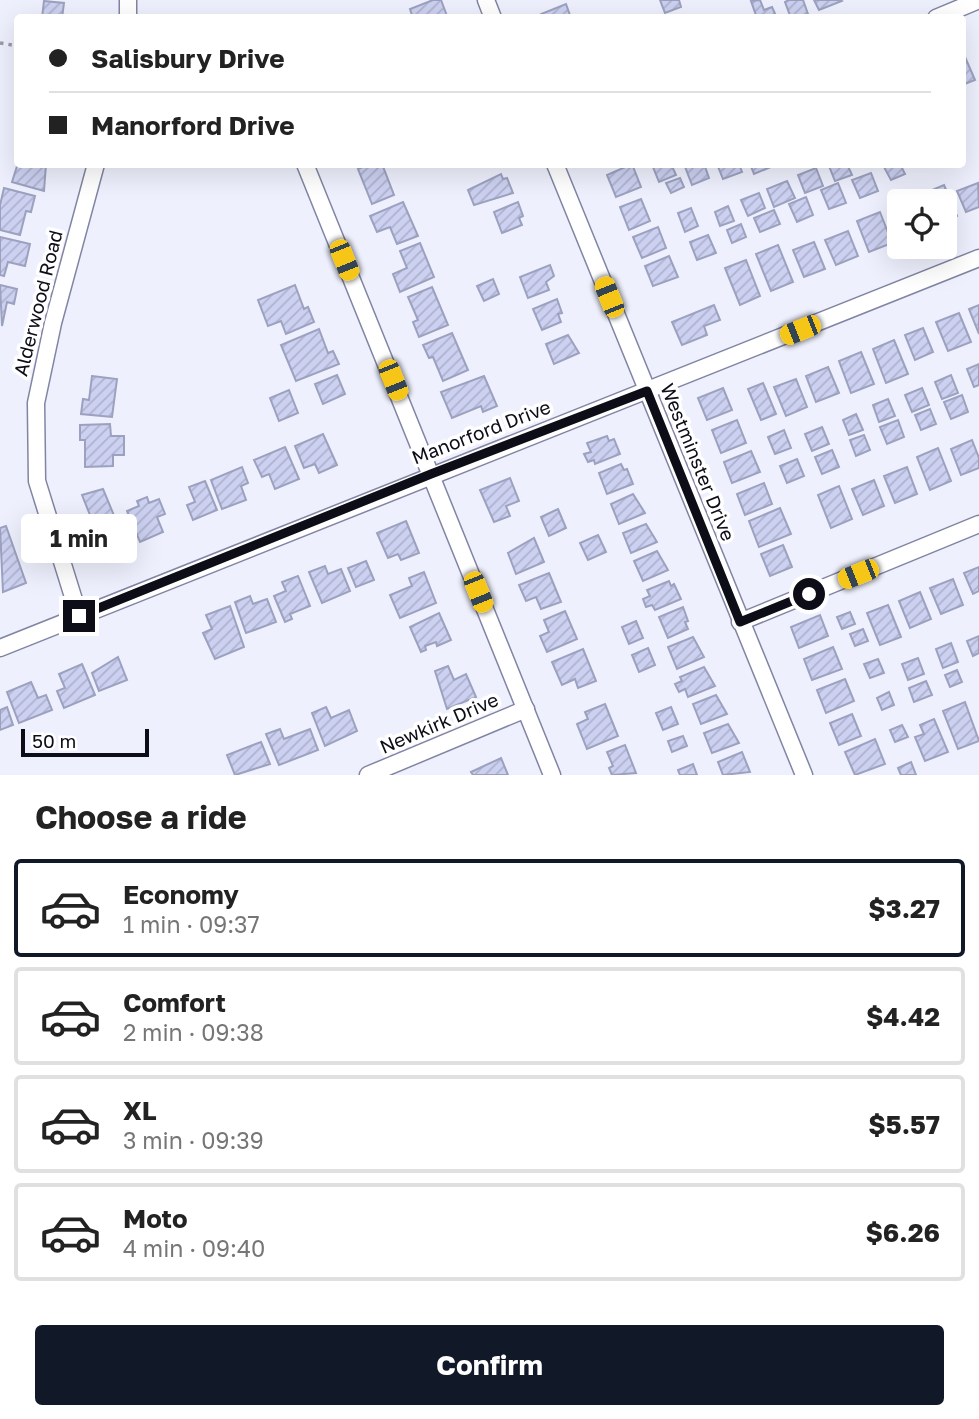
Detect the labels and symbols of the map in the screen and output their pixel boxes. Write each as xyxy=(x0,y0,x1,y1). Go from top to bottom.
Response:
street label: Alderwood Road xyxy=(8,227,67,378)
car xyxy=(327,237,362,283)
car xyxy=(592,274,627,320)
car xyxy=(777,312,824,348)
car xyxy=(376,357,411,403)
street label: Westminster Drive xyxy=(656,380,741,544)
street label: Manorford Drive xyxy=(408,394,553,469)
callout: 1 min xyxy=(21,514,137,564)
car xyxy=(835,556,882,592)
car xyxy=(461,569,496,615)
route start xyxy=(793,578,825,610)
route end xyxy=(63,600,95,632)
street label: Newkirk Drive xyxy=(376,687,502,758)
scale bar xyxy=(21,726,149,758)

